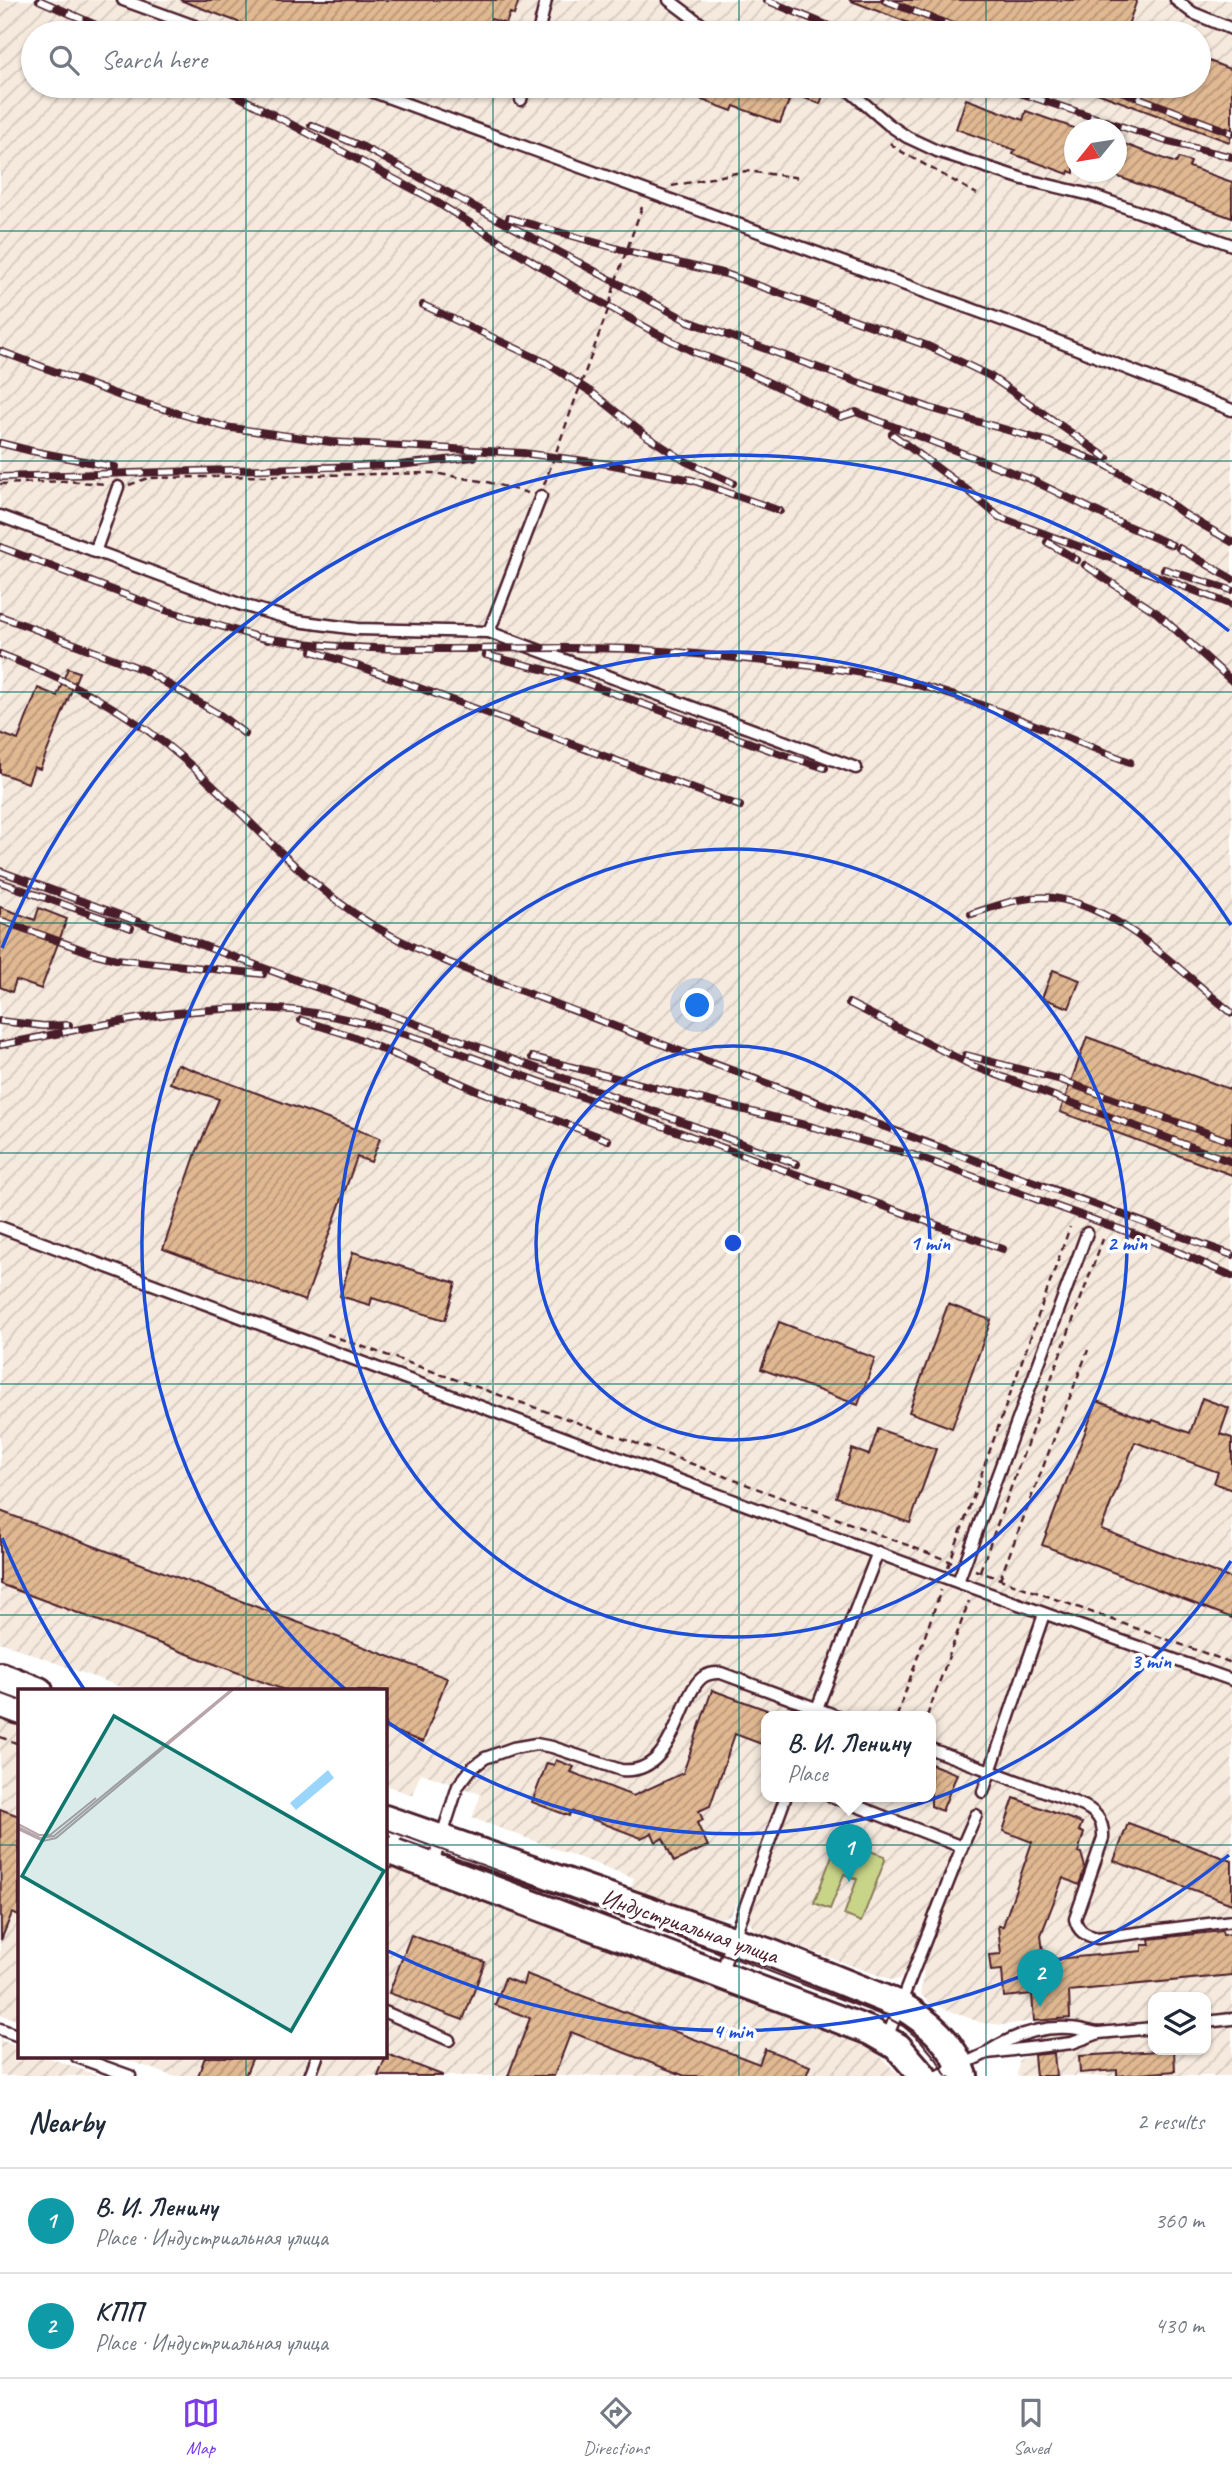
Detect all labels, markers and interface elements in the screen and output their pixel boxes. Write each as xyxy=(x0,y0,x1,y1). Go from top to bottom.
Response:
search box xyxy=(21,21,1211,98)
icon: search xyxy=(45,41,83,79)
text: Search here xyxy=(101,43,207,76)
north arrow xyxy=(1064,119,1127,182)
your location xyxy=(680,988,714,1022)
text: 1 min xyxy=(910,1230,950,1256)
text: 2 min xyxy=(1107,1230,1147,1256)
centre of rings xyxy=(721,1231,745,1255)
text: 3 min xyxy=(1131,1648,1171,1674)
inset map xyxy=(18,1689,387,2058)
popup xyxy=(761,1711,936,1802)
text: В. И. Ленину xyxy=(787,1726,910,1759)
text: Place xyxy=(787,1759,828,1788)
pin: 1 xyxy=(826,1824,872,1882)
street label: Индустриальная улица xyxy=(598,1882,784,1971)
pin: 2 xyxy=(1017,1949,1063,2007)
map controls xyxy=(1148,1992,1211,2055)
button: layers xyxy=(1148,1992,1211,2055)
text: 4 min xyxy=(713,2018,753,2044)
text: Nearby xyxy=(28,2103,104,2141)
text: 2 results xyxy=(1137,2107,1204,2136)
text: В. И. Ленину xyxy=(95,2190,217,2223)
text: 1 xyxy=(46,2206,56,2235)
text: 360 m xyxy=(1155,2206,1204,2235)
text: Place · Индустриальная улица xyxy=(95,2223,328,2252)
text: КПП xyxy=(95,2295,143,2328)
text: 2 xyxy=(46,2311,56,2340)
text: 430 m xyxy=(1155,2311,1204,2340)
text: Place · Индустриальная улица xyxy=(95,2328,328,2357)
tab: Map xyxy=(182,2394,220,2460)
tab: Directions xyxy=(583,2394,649,2460)
tab: Saved xyxy=(1012,2394,1050,2460)

